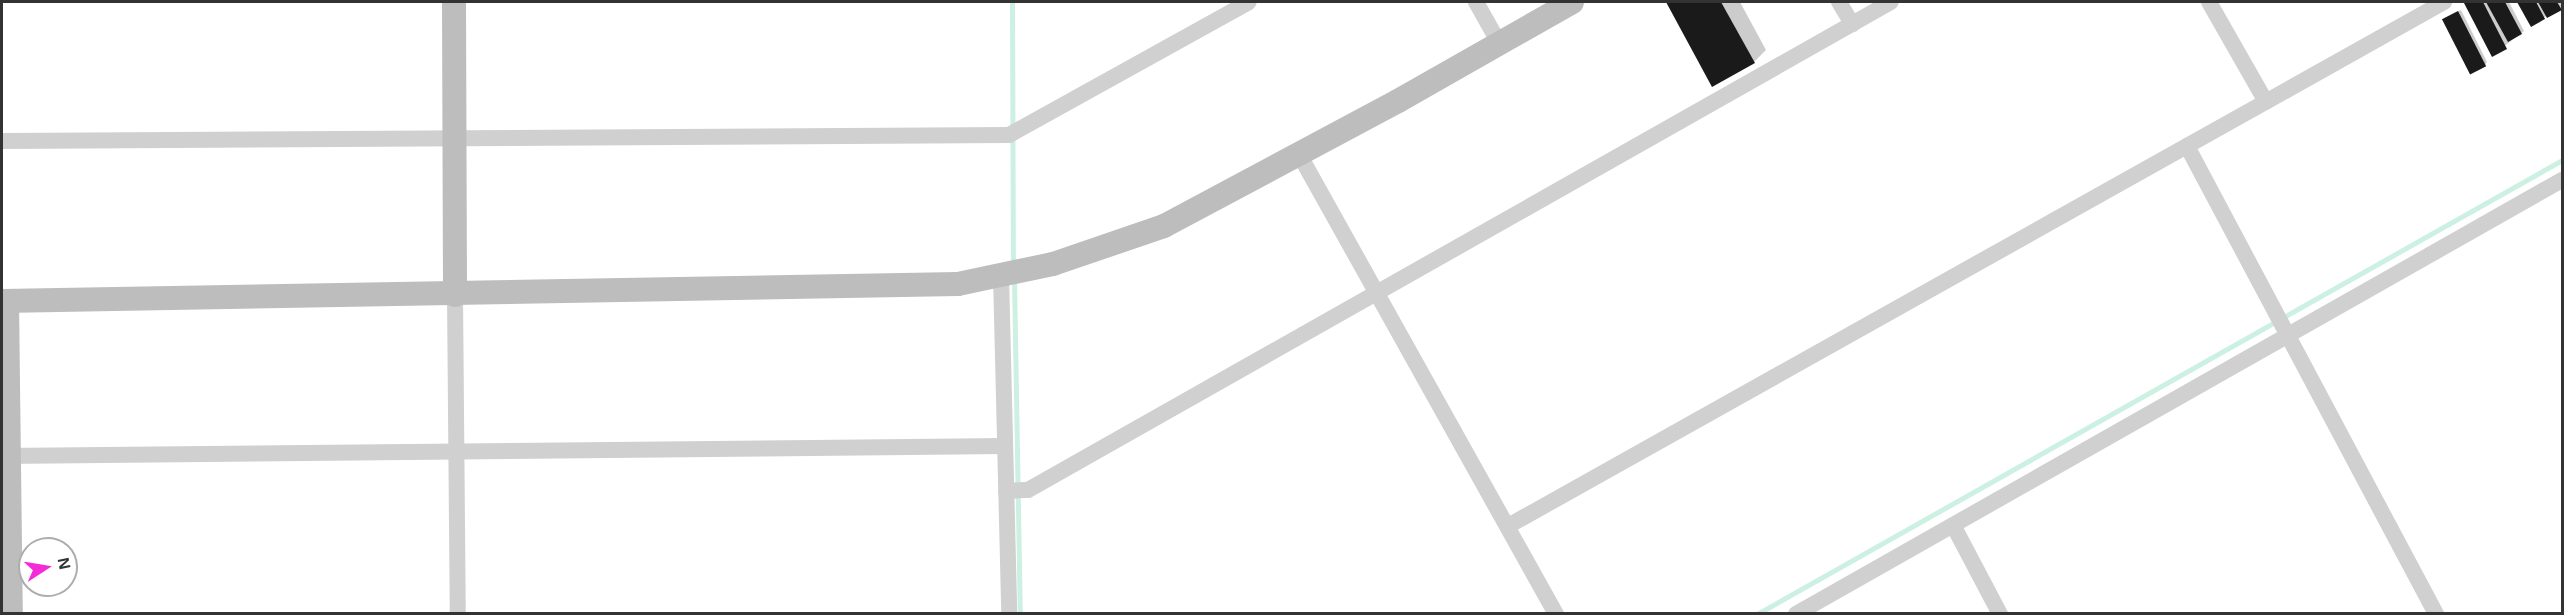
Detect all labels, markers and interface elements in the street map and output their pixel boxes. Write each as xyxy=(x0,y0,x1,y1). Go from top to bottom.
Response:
north arrow xyxy=(18,537,78,597)
text: N xyxy=(55,556,74,571)

